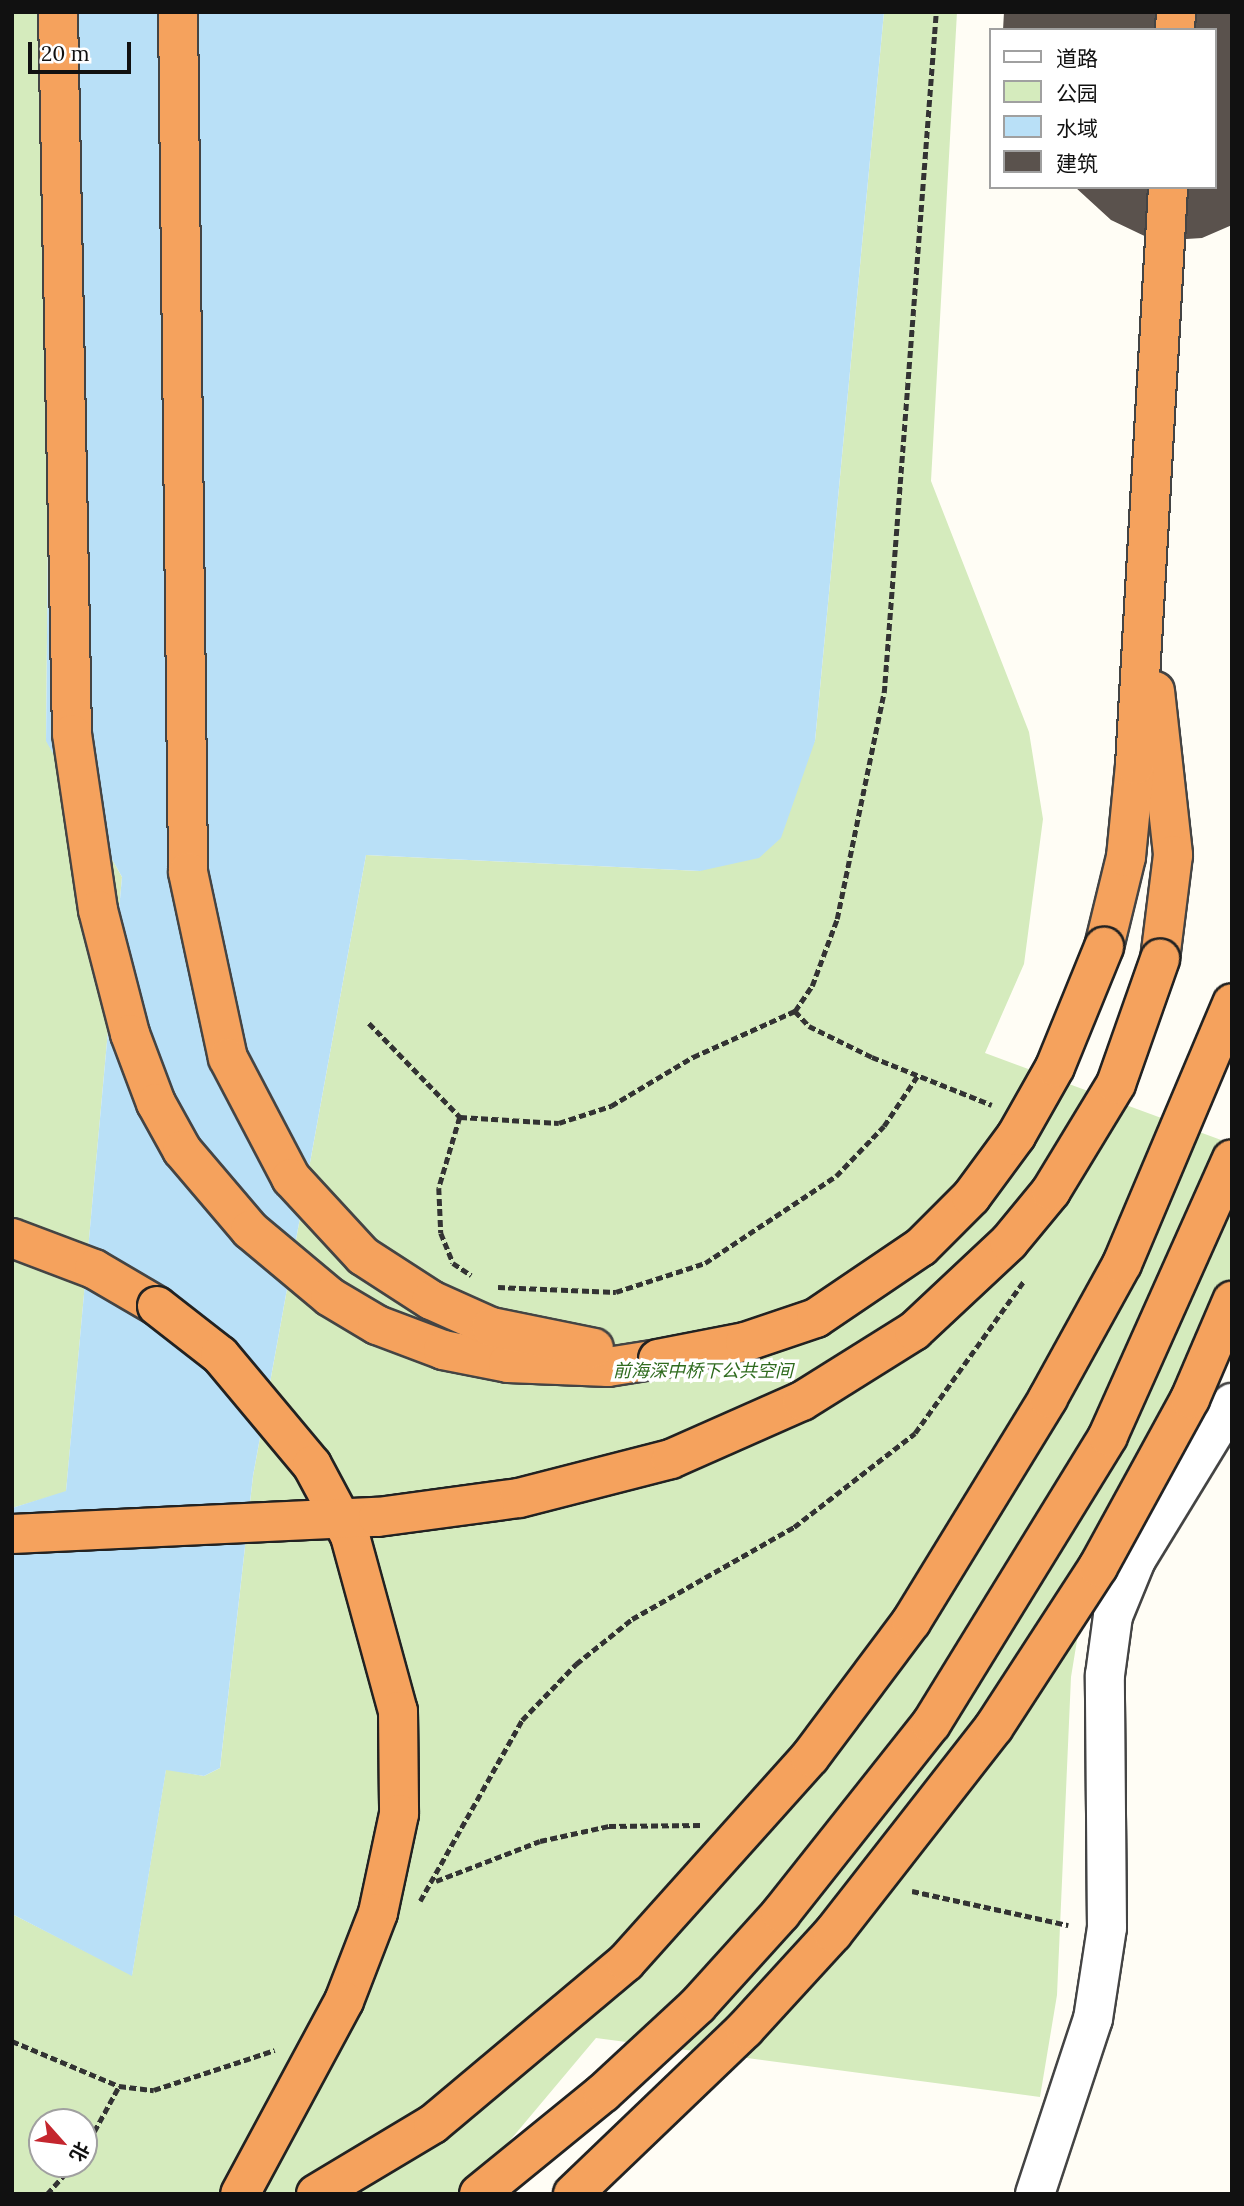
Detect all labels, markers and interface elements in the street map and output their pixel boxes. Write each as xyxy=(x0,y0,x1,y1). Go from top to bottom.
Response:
scale bar xyxy=(32,28,135,72)
legend xyxy=(988,28,1216,189)
text: 20 m xyxy=(41,40,90,67)
text: 道路 xyxy=(1056,45,1098,72)
text: 公园 xyxy=(1056,80,1098,107)
text: 水域 xyxy=(1056,115,1098,142)
text: 建筑 xyxy=(1056,150,1098,177)
park label: 前海深中桥下公共空间 xyxy=(613,1360,793,1382)
north arrow xyxy=(28,2108,98,2178)
text: 北 xyxy=(65,2138,95,2166)

